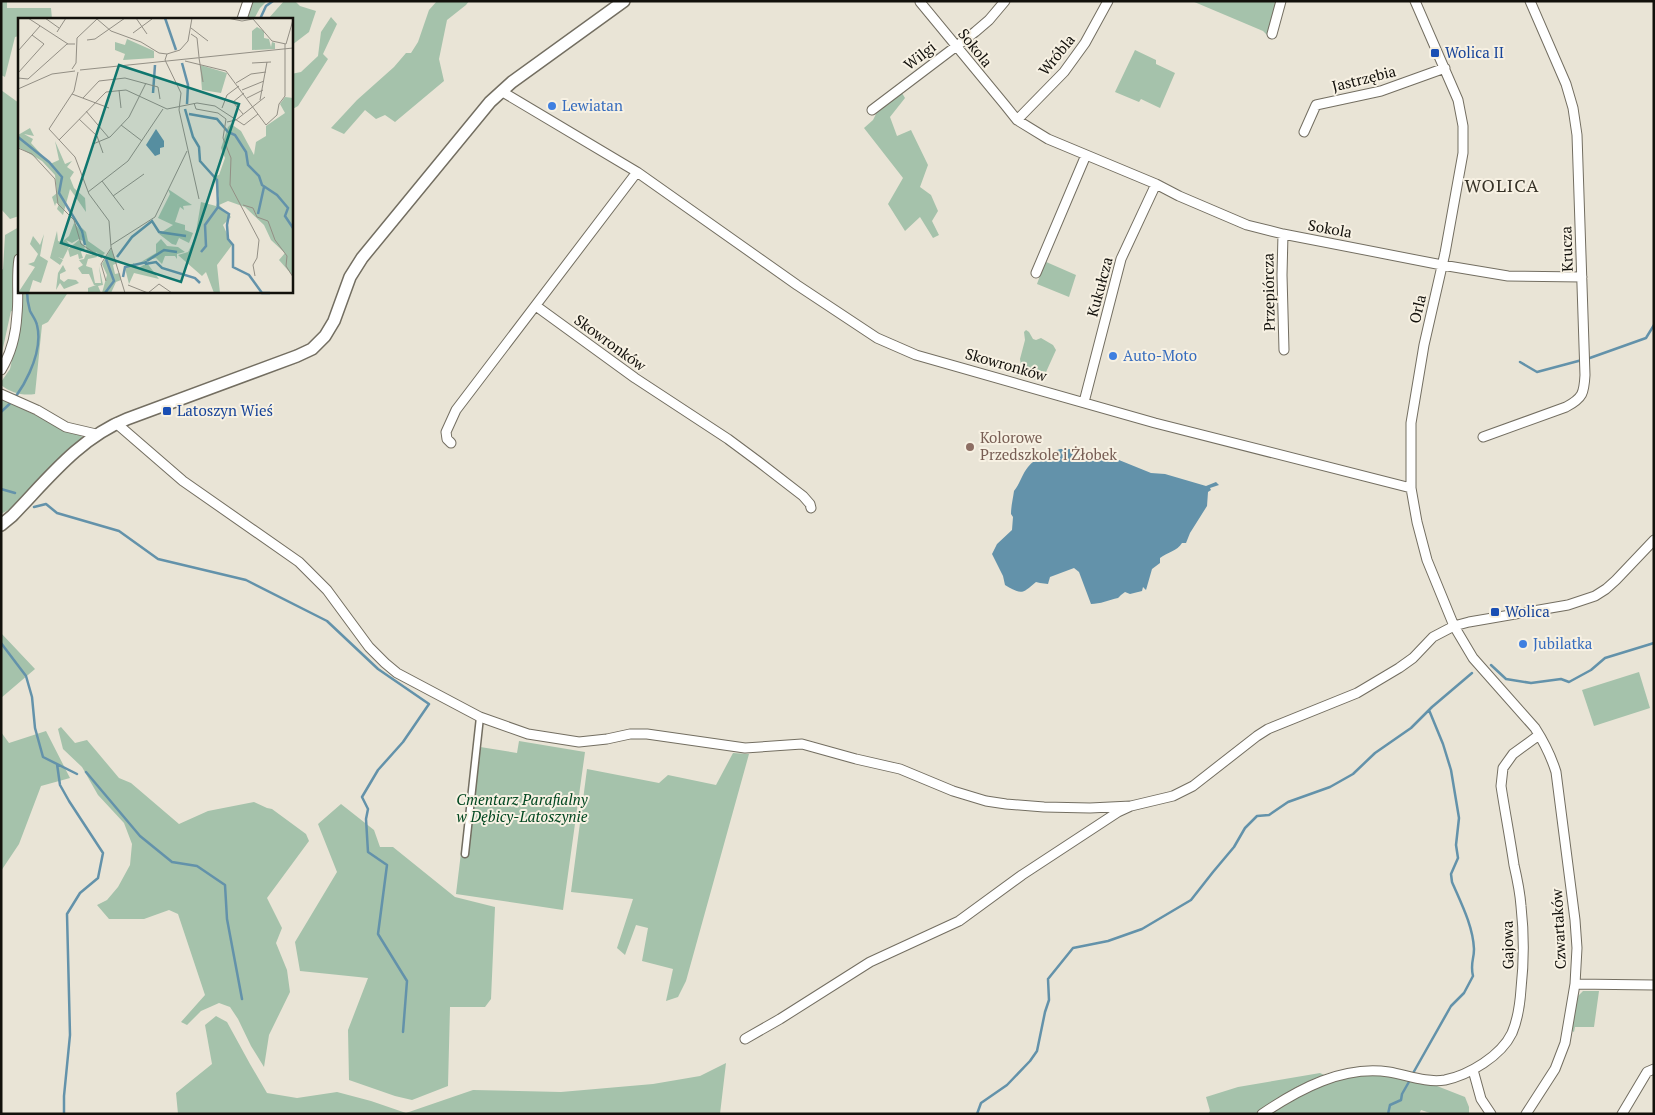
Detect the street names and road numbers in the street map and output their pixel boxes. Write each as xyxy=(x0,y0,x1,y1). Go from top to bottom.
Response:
street label: Sokola xyxy=(954,24,998,71)
street label: Wróbla xyxy=(1034,29,1079,79)
street label: Wilgi xyxy=(899,36,940,74)
street label: Jastrzębia xyxy=(1330,60,1398,96)
street label: Sokola xyxy=(1307,214,1354,242)
street label: Krucza xyxy=(1555,225,1577,272)
street label: Przepiórcza xyxy=(1257,252,1279,331)
street label: Kukułcza xyxy=(1081,254,1117,319)
street label: Orla xyxy=(1404,292,1430,325)
street label: Skowronków xyxy=(571,309,651,376)
street label: Skowronków xyxy=(963,343,1051,386)
street label: Czwartaków xyxy=(1546,887,1570,970)
street label: Gajowa xyxy=(1497,920,1517,970)

